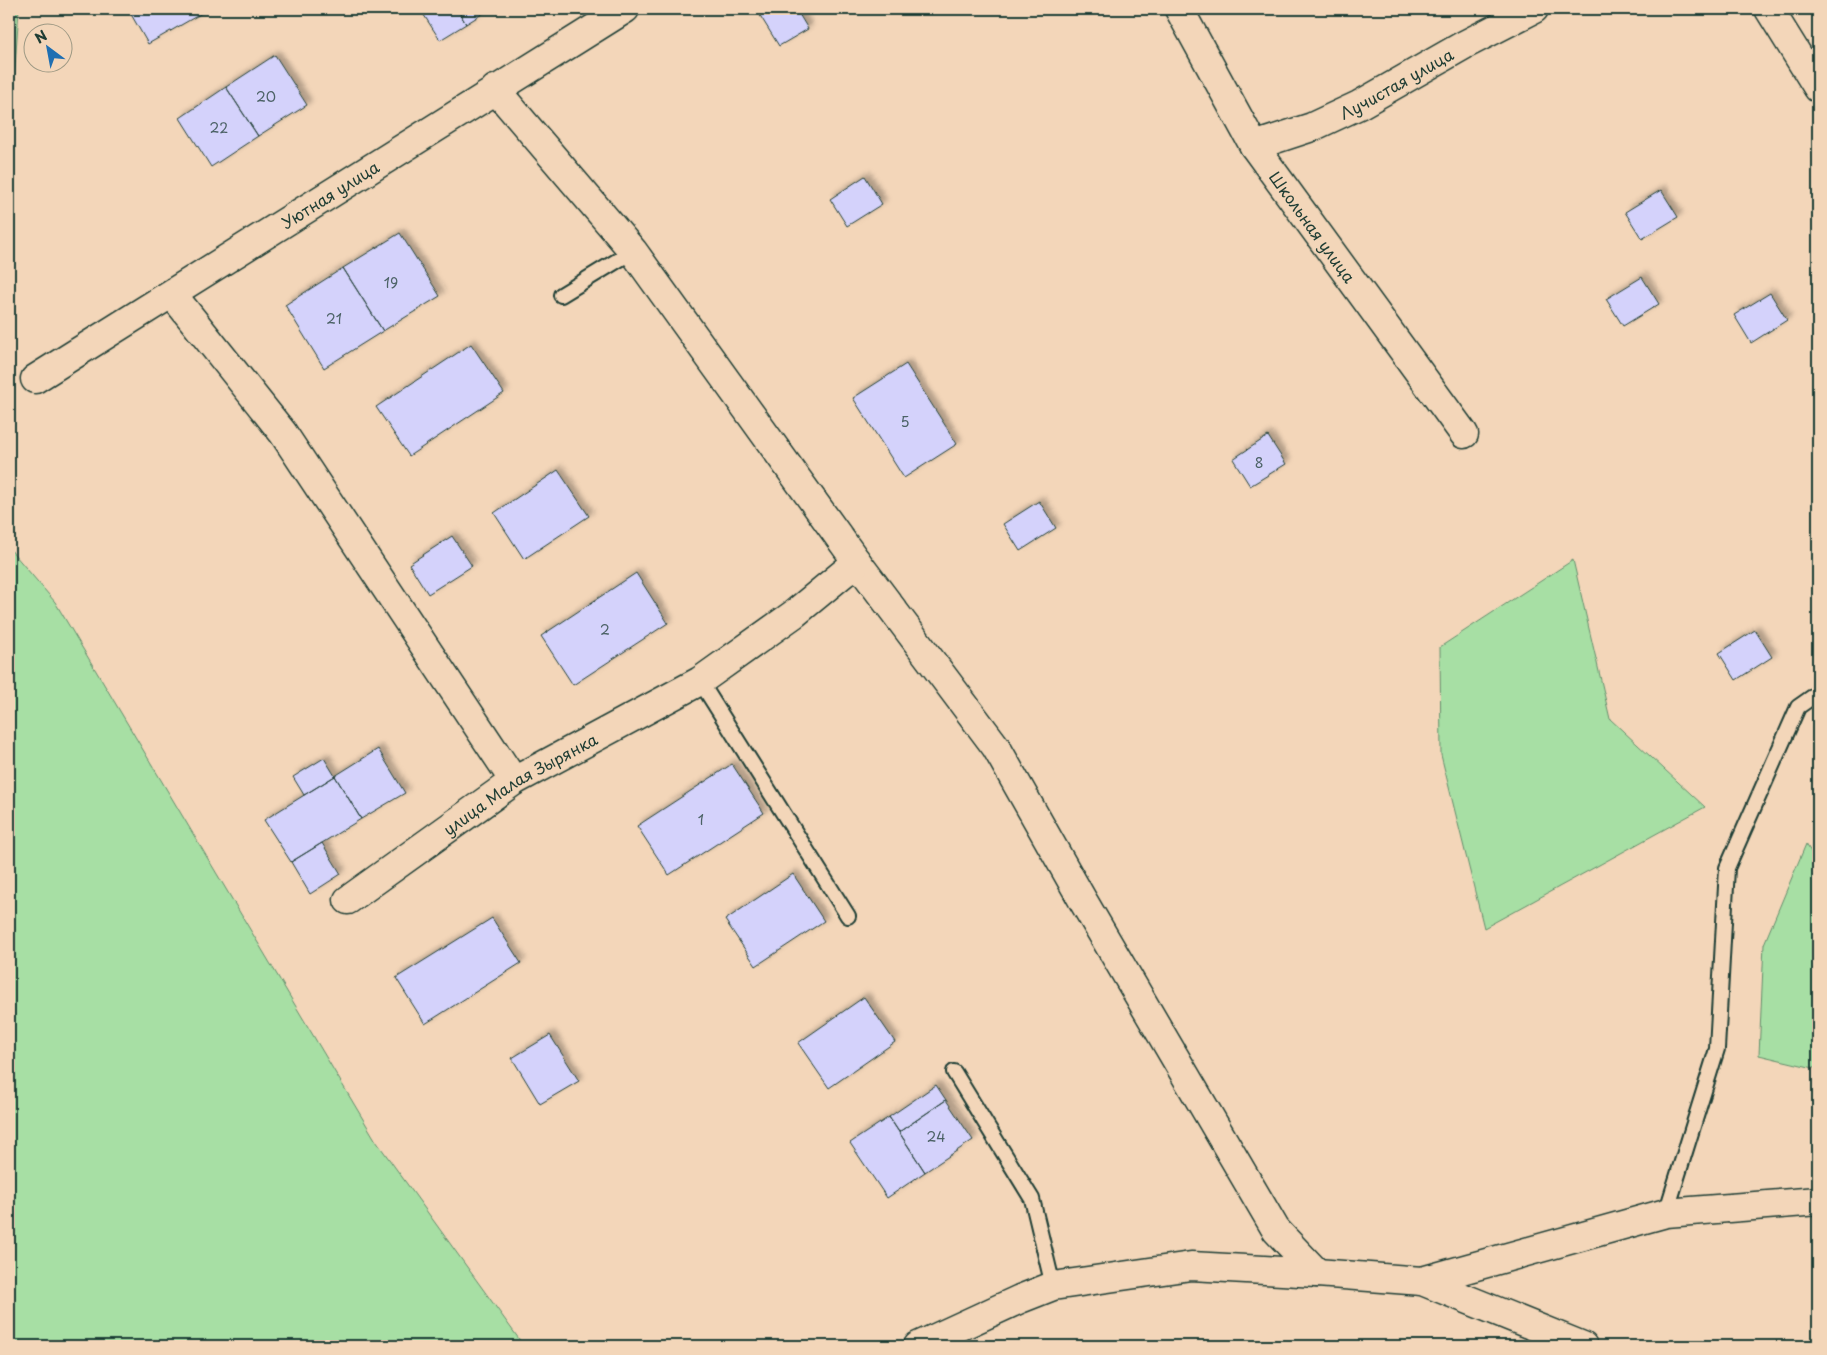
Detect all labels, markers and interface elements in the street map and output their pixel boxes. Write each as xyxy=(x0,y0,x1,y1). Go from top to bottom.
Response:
north arrow xyxy=(22,22,72,72)
text: N xyxy=(31,25,51,48)
street label: Лучистая улица xyxy=(1335,42,1457,125)
house number: 20 xyxy=(256,86,276,107)
house number: 22 xyxy=(210,117,228,138)
street label: Уютная улица xyxy=(276,154,384,234)
street label: Школьная улица xyxy=(1264,166,1362,287)
house number: 19 xyxy=(384,272,398,293)
house number: 21 xyxy=(326,308,342,329)
house number: 5 xyxy=(900,411,910,432)
house number: 8 xyxy=(1255,452,1263,473)
house number: 2 xyxy=(600,619,610,640)
street label: улица Малая Зырянка xyxy=(438,726,602,841)
house number: 1 xyxy=(698,809,704,830)
house number: 24 xyxy=(927,1126,945,1147)

